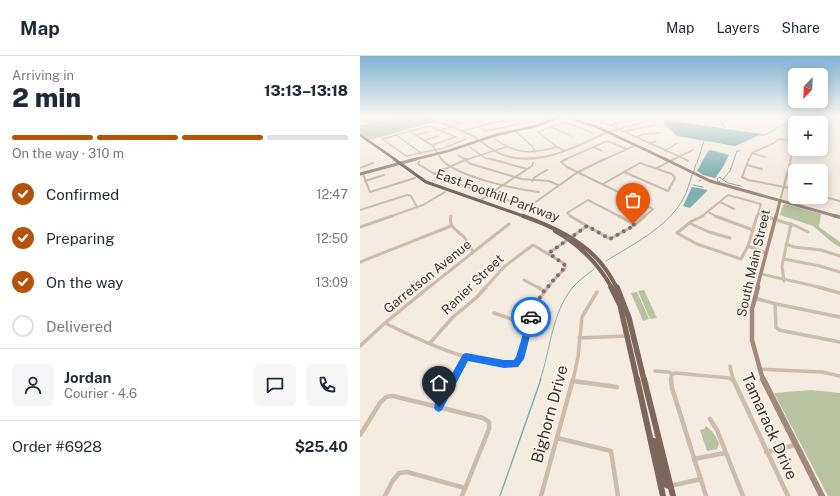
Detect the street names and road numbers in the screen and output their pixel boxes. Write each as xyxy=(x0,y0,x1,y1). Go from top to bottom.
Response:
street label: East Foothill Parkway xyxy=(434,166,562,225)
street label: South Main Street xyxy=(734,208,773,318)
street label: Garretson Avenue xyxy=(381,237,474,316)
street label: Ranier Street xyxy=(438,251,506,318)
street label: Bighorn Drive xyxy=(527,363,572,465)
street label: Tamarack Drive xyxy=(738,370,802,482)

